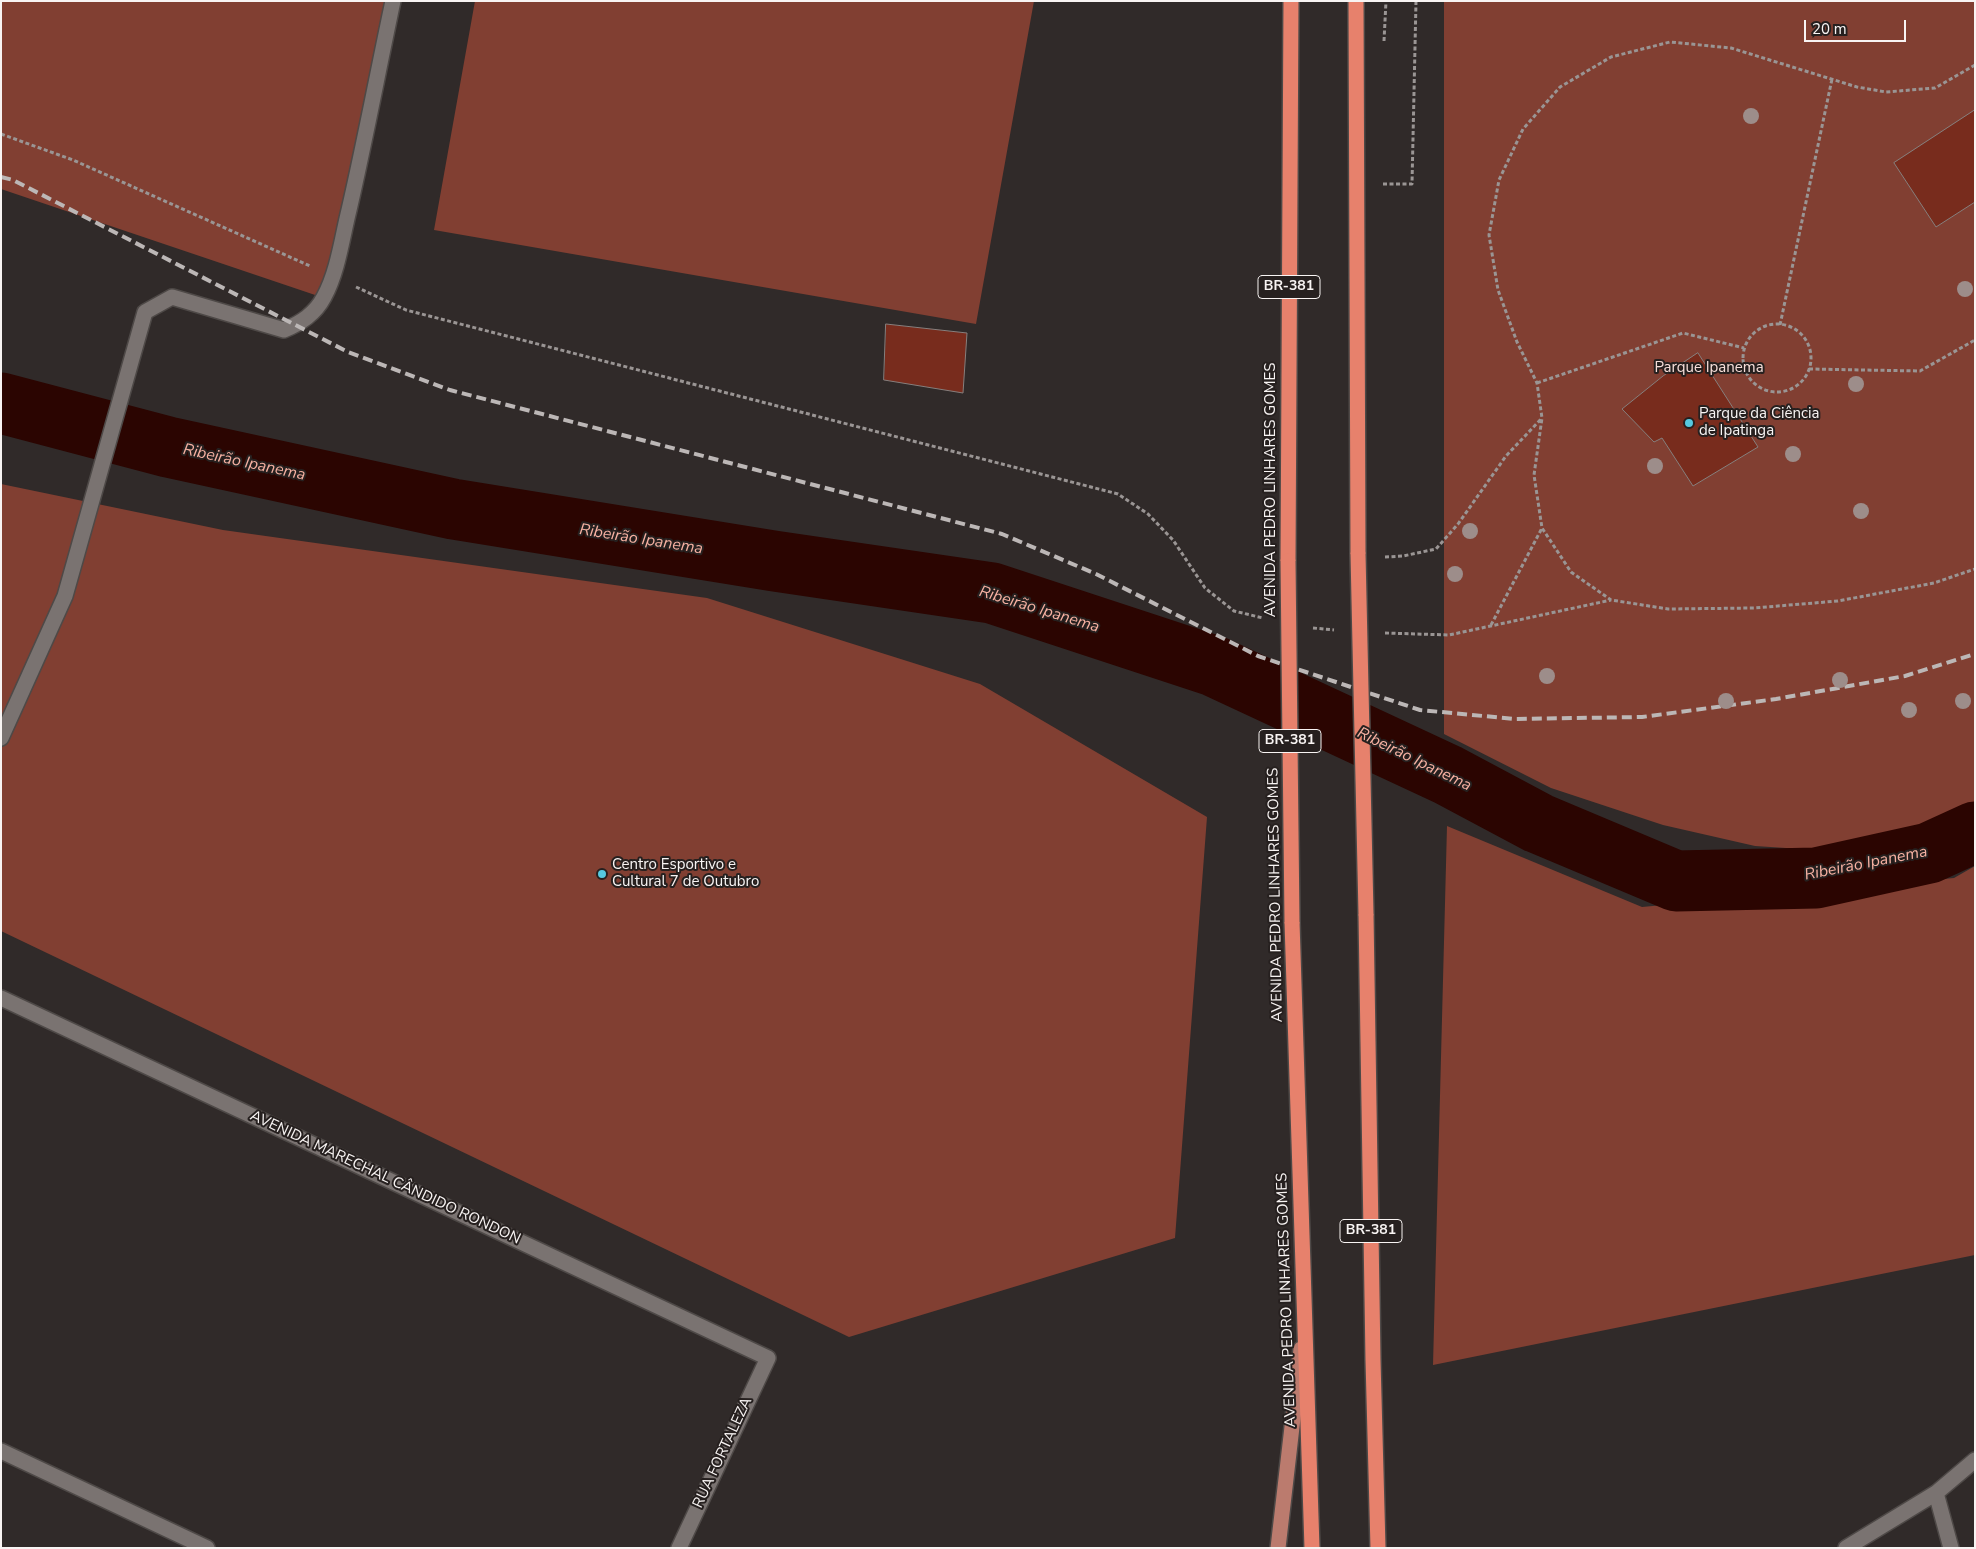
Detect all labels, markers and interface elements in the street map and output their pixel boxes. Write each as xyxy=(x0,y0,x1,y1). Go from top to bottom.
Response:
scale bar xyxy=(1806,10,1908,42)
text: 20 m xyxy=(1812,19,1847,39)
road number: BR-381 xyxy=(1258,276,1320,298)
park label: Parque Ipanema xyxy=(1654,359,1764,377)
street label: AVENIDA PEDRO LINHARES GOMES xyxy=(1262,363,1280,617)
place label: Parque da Ciência de Ipatinga xyxy=(1699,405,1819,440)
marker: Parque da Ciência de Ipatinga xyxy=(1683,417,1695,429)
water label: Ribeirão Ipanema xyxy=(181,441,307,485)
water label: Ribeirão Ipanema xyxy=(578,521,704,559)
water label: Ribeirão Ipanema xyxy=(977,583,1101,637)
water label: Ribeirão Ipanema xyxy=(1354,724,1474,796)
road number: BR-381 xyxy=(1259,729,1321,752)
street label: AVENIDA PEDRO LINHARES GOMES xyxy=(1265,767,1287,1023)
water label: Ribeirão Ipanema xyxy=(1803,843,1929,885)
place label: Centro Esportivo e Cultural 7 de Outubro xyxy=(612,856,759,891)
marker: Centro Esportivo e Cultural 7 de Outubro xyxy=(596,868,608,880)
street label: AVENIDA MARECHAL CÂNDIDO RONDON xyxy=(247,1107,523,1249)
street label: AVENIDA PEDRO LINHARES GOMES xyxy=(1274,1172,1300,1428)
road number: BR-381 xyxy=(1340,1220,1402,1242)
street label: RUA FORTALEZA xyxy=(689,1395,757,1511)

